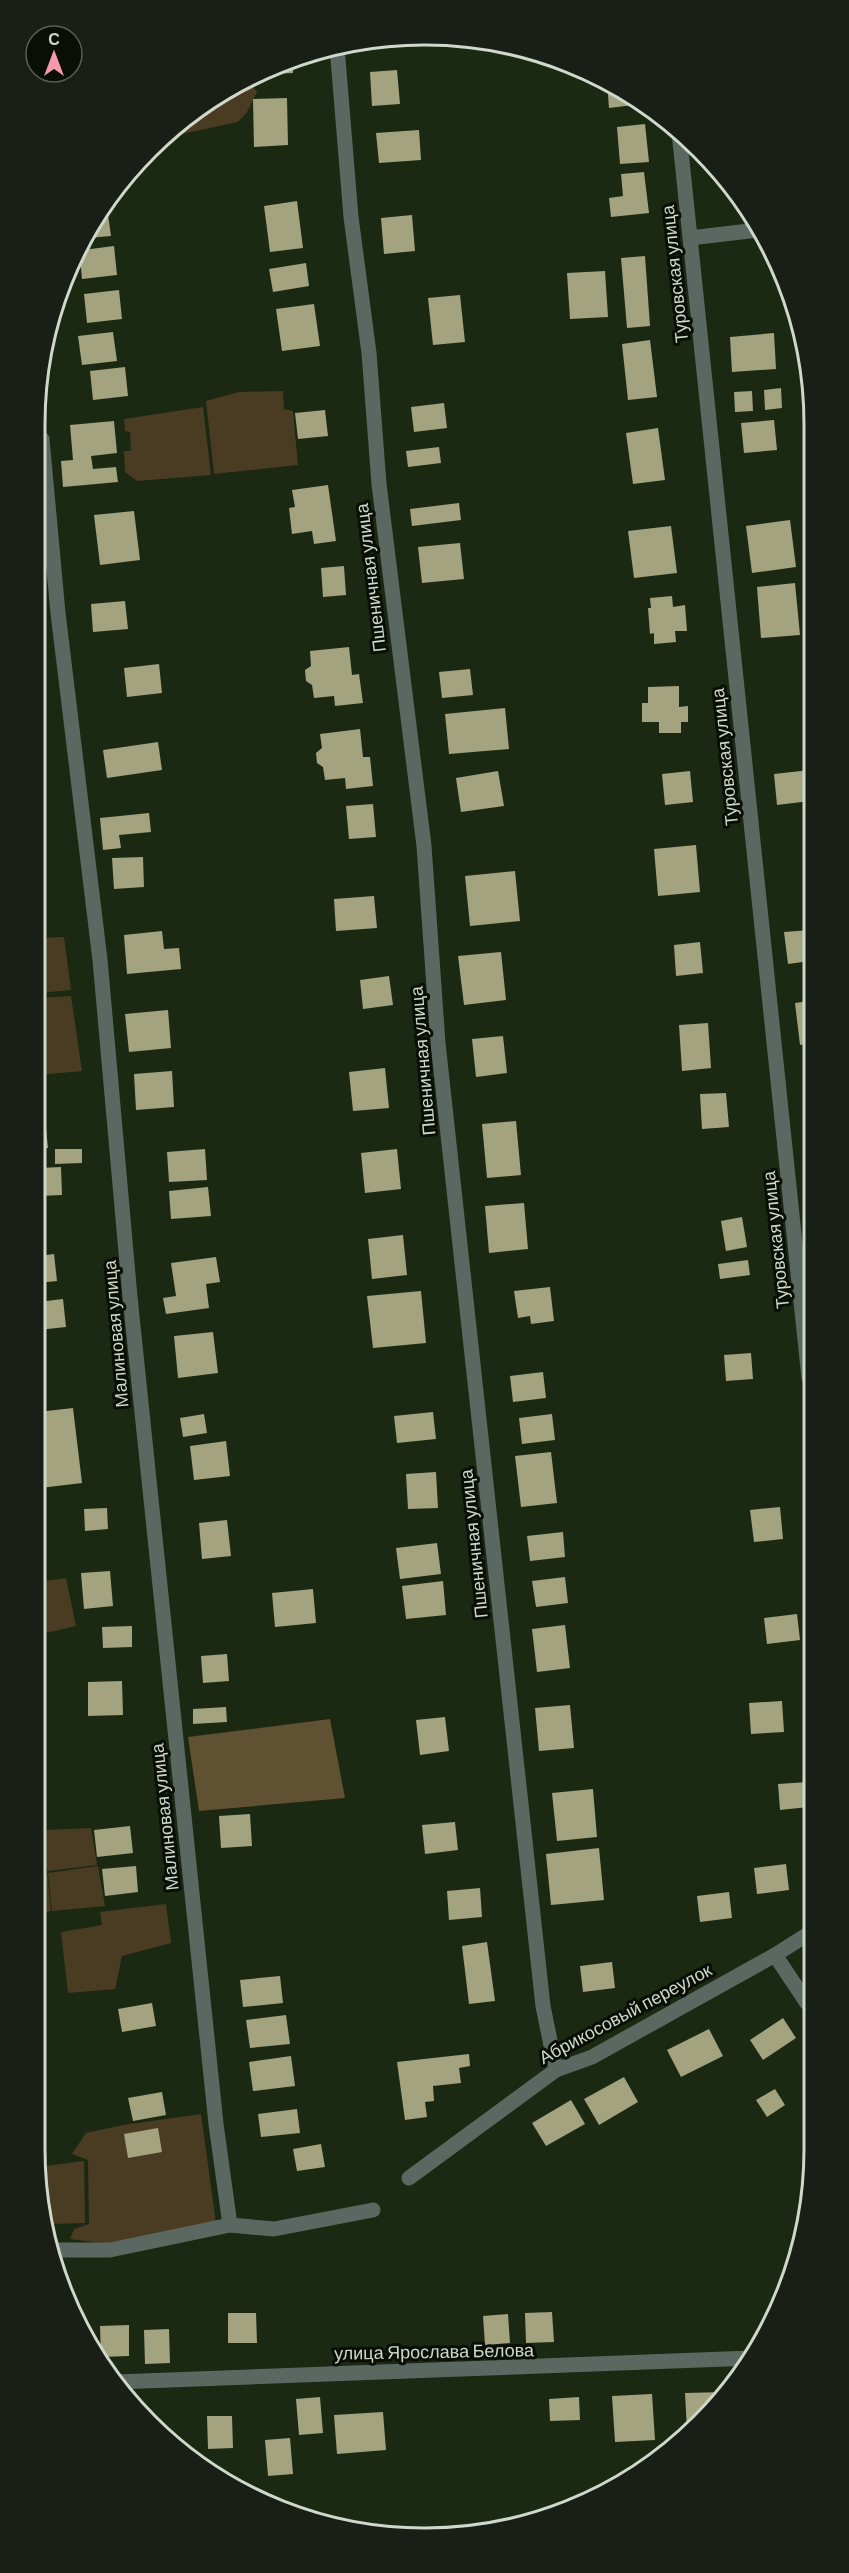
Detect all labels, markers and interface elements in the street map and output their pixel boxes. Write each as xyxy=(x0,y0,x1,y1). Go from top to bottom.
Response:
north arrow xyxy=(24,24,84,84)
text: С xyxy=(48,29,60,48)
street label: Туровская улица xyxy=(656,203,692,344)
street label: Пшеничная улица xyxy=(350,501,390,654)
street label: Туровская улица xyxy=(706,686,742,827)
street label: Пшеничная улица xyxy=(404,985,439,1136)
street label: Туровская улица xyxy=(757,1169,793,1310)
street label: Малиновая улица xyxy=(98,1258,132,1409)
street label: Пшеничная улица xyxy=(454,1468,492,1620)
street label: Малиновая улица xyxy=(145,1741,183,1892)
street label: Абрикосовый переулок xyxy=(535,1958,715,2068)
street label: улица Ярослава Белова xyxy=(334,2338,535,2364)

